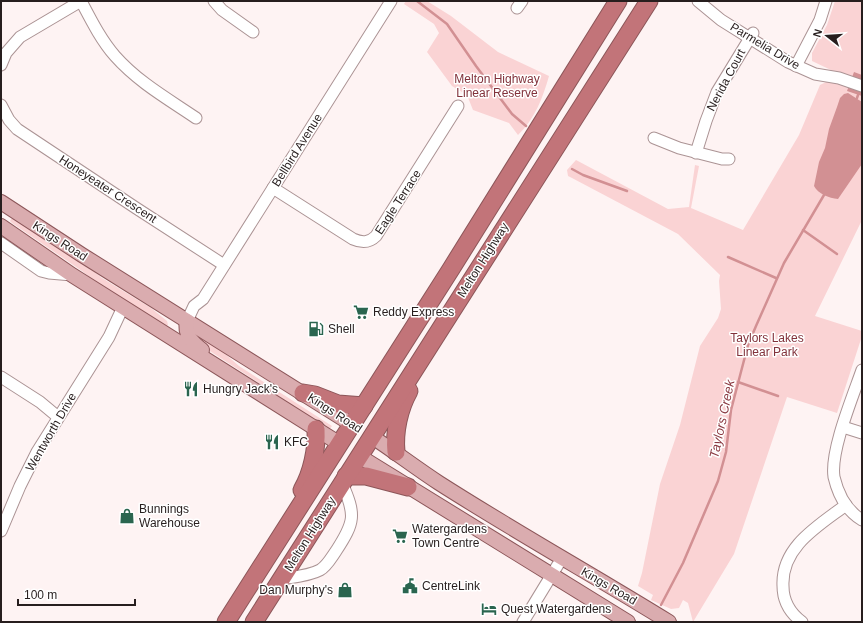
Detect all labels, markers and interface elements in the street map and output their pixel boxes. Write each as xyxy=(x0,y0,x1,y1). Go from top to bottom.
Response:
north arrow xyxy=(807,16,847,56)
street label: Parmelia Drive xyxy=(728,20,803,72)
text: N xyxy=(811,27,824,39)
street label: Nerida Court xyxy=(704,46,748,113)
park label: Melton Highway Linear Reserve xyxy=(454,72,540,100)
street label: Bellbird Avenue xyxy=(269,111,325,189)
street label: Honeyeater Crescent xyxy=(57,152,160,226)
street label: Eagle Terrace xyxy=(372,167,424,237)
street label: Kings Road xyxy=(30,218,90,264)
street label: Melton Highway xyxy=(454,220,512,300)
supermarket icon: Reddy Express xyxy=(352,303,370,321)
place label: Reddy Express xyxy=(373,305,454,319)
fuel station icon: Shell xyxy=(307,320,325,338)
place label: Shell xyxy=(328,322,355,336)
park label: Taylors Lakes Linear Park xyxy=(730,331,804,359)
water label: Taylors Creek xyxy=(706,377,738,460)
restaurant icon: Hungry Jack's xyxy=(182,380,200,398)
place label: Hungry Jack's xyxy=(203,382,278,396)
street label: Wentworth Drive xyxy=(23,390,79,474)
street label: Kings Road xyxy=(305,390,365,436)
restaurant icon: KFC xyxy=(263,433,281,451)
place label: KFC xyxy=(284,435,308,449)
street label: Melton Highway xyxy=(281,494,339,574)
place label: Bunnings Warehouse xyxy=(139,502,200,530)
shop icon: Bunnings Warehouse xyxy=(118,507,136,525)
place label: Watergardens Town Centre xyxy=(412,522,487,550)
supermarket icon: Watergardens Town Centre xyxy=(391,527,409,545)
street label: Kings Road xyxy=(579,564,639,608)
public building icon: CentreLink xyxy=(401,577,419,595)
place label: CentreLink xyxy=(422,579,481,593)
scale bar xyxy=(18,581,135,607)
shop icon: Dan Murphy's xyxy=(336,581,354,599)
place label: Dan Murphy's xyxy=(259,583,333,597)
text: 100 m xyxy=(24,588,57,602)
hotel icon: Quest Watergardens xyxy=(480,600,498,618)
place label: Quest Watergardens xyxy=(501,602,611,616)

